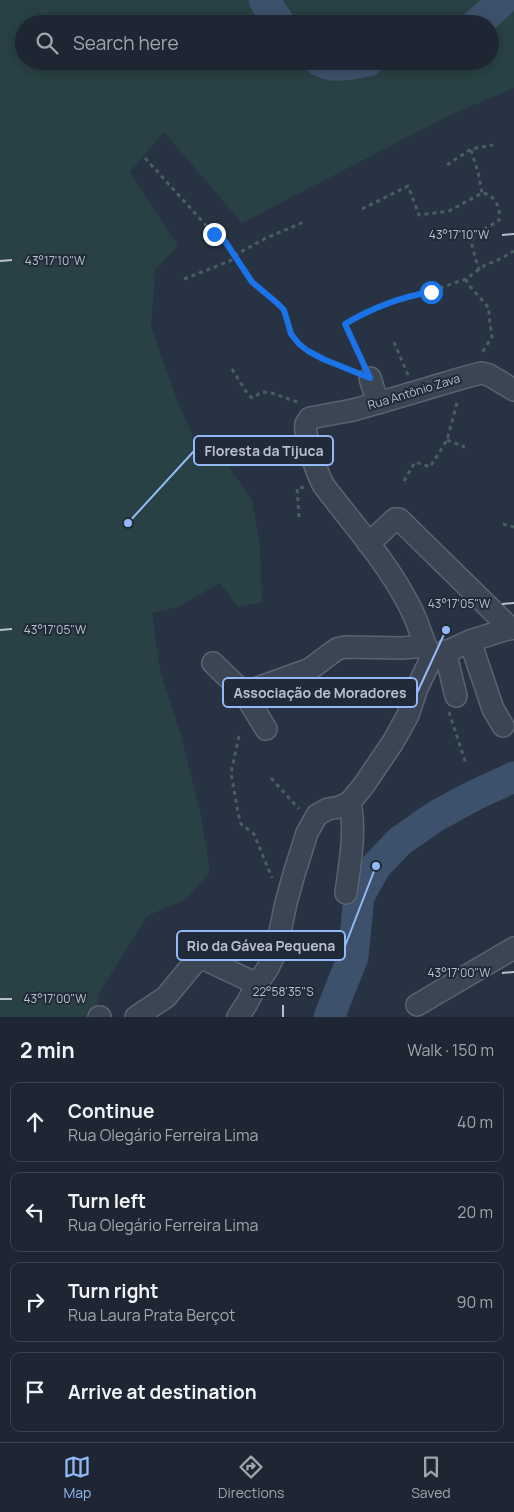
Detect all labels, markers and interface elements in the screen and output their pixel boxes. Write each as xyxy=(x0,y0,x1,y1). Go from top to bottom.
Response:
search box xyxy=(15,15,499,70)
icon: search xyxy=(33,29,61,57)
text: Search here xyxy=(73,30,179,56)
route end xyxy=(203,223,226,246)
text: 43°17'10"W xyxy=(429,226,490,243)
text: 43°17'10"W xyxy=(25,252,86,269)
route start xyxy=(420,281,443,304)
street label: Rua Antônio Zava xyxy=(366,369,462,414)
callout: Floresta da Tijuca xyxy=(194,436,333,465)
text: Floresta da Tijuca xyxy=(204,441,324,460)
text: 43°17'05"W xyxy=(428,595,491,612)
text: 43°17'05"W xyxy=(24,621,87,638)
callout: Associação de Moradores xyxy=(223,678,417,707)
text: Associação de Moradores xyxy=(233,683,407,702)
callout: Rio da Gávea Pequena xyxy=(177,931,345,960)
text: Rio da Gávea Pequena xyxy=(187,936,335,955)
text: 43°17'00"W xyxy=(428,964,491,981)
text: 22°58'35"S xyxy=(252,983,314,1000)
text: 43°17'00"W xyxy=(24,990,87,1007)
text: 2 min xyxy=(20,1036,75,1064)
text: Walk · 150 m xyxy=(407,1039,494,1061)
text: Continue xyxy=(68,1098,154,1124)
icon: ahead xyxy=(21,1108,49,1136)
text: 40 m xyxy=(457,1111,493,1133)
text: Rua Olegário Ferreira Lima xyxy=(68,1124,258,1146)
text: Turn left xyxy=(68,1188,146,1214)
icon: left xyxy=(21,1198,49,1226)
text: 20 m xyxy=(457,1201,493,1223)
text: Rua Olegário Ferreira Lima xyxy=(68,1214,258,1236)
text: Turn right xyxy=(68,1278,158,1304)
icon: right xyxy=(21,1288,49,1316)
text: 90 m xyxy=(457,1291,493,1313)
text: Rua Laura Prata Berçot xyxy=(68,1304,236,1326)
icon: arrive xyxy=(21,1378,49,1406)
text: Arrive at destination xyxy=(68,1379,257,1405)
tab: Map xyxy=(63,1453,91,1502)
tab: Directions xyxy=(218,1453,284,1502)
tab: Saved xyxy=(411,1453,451,1502)

